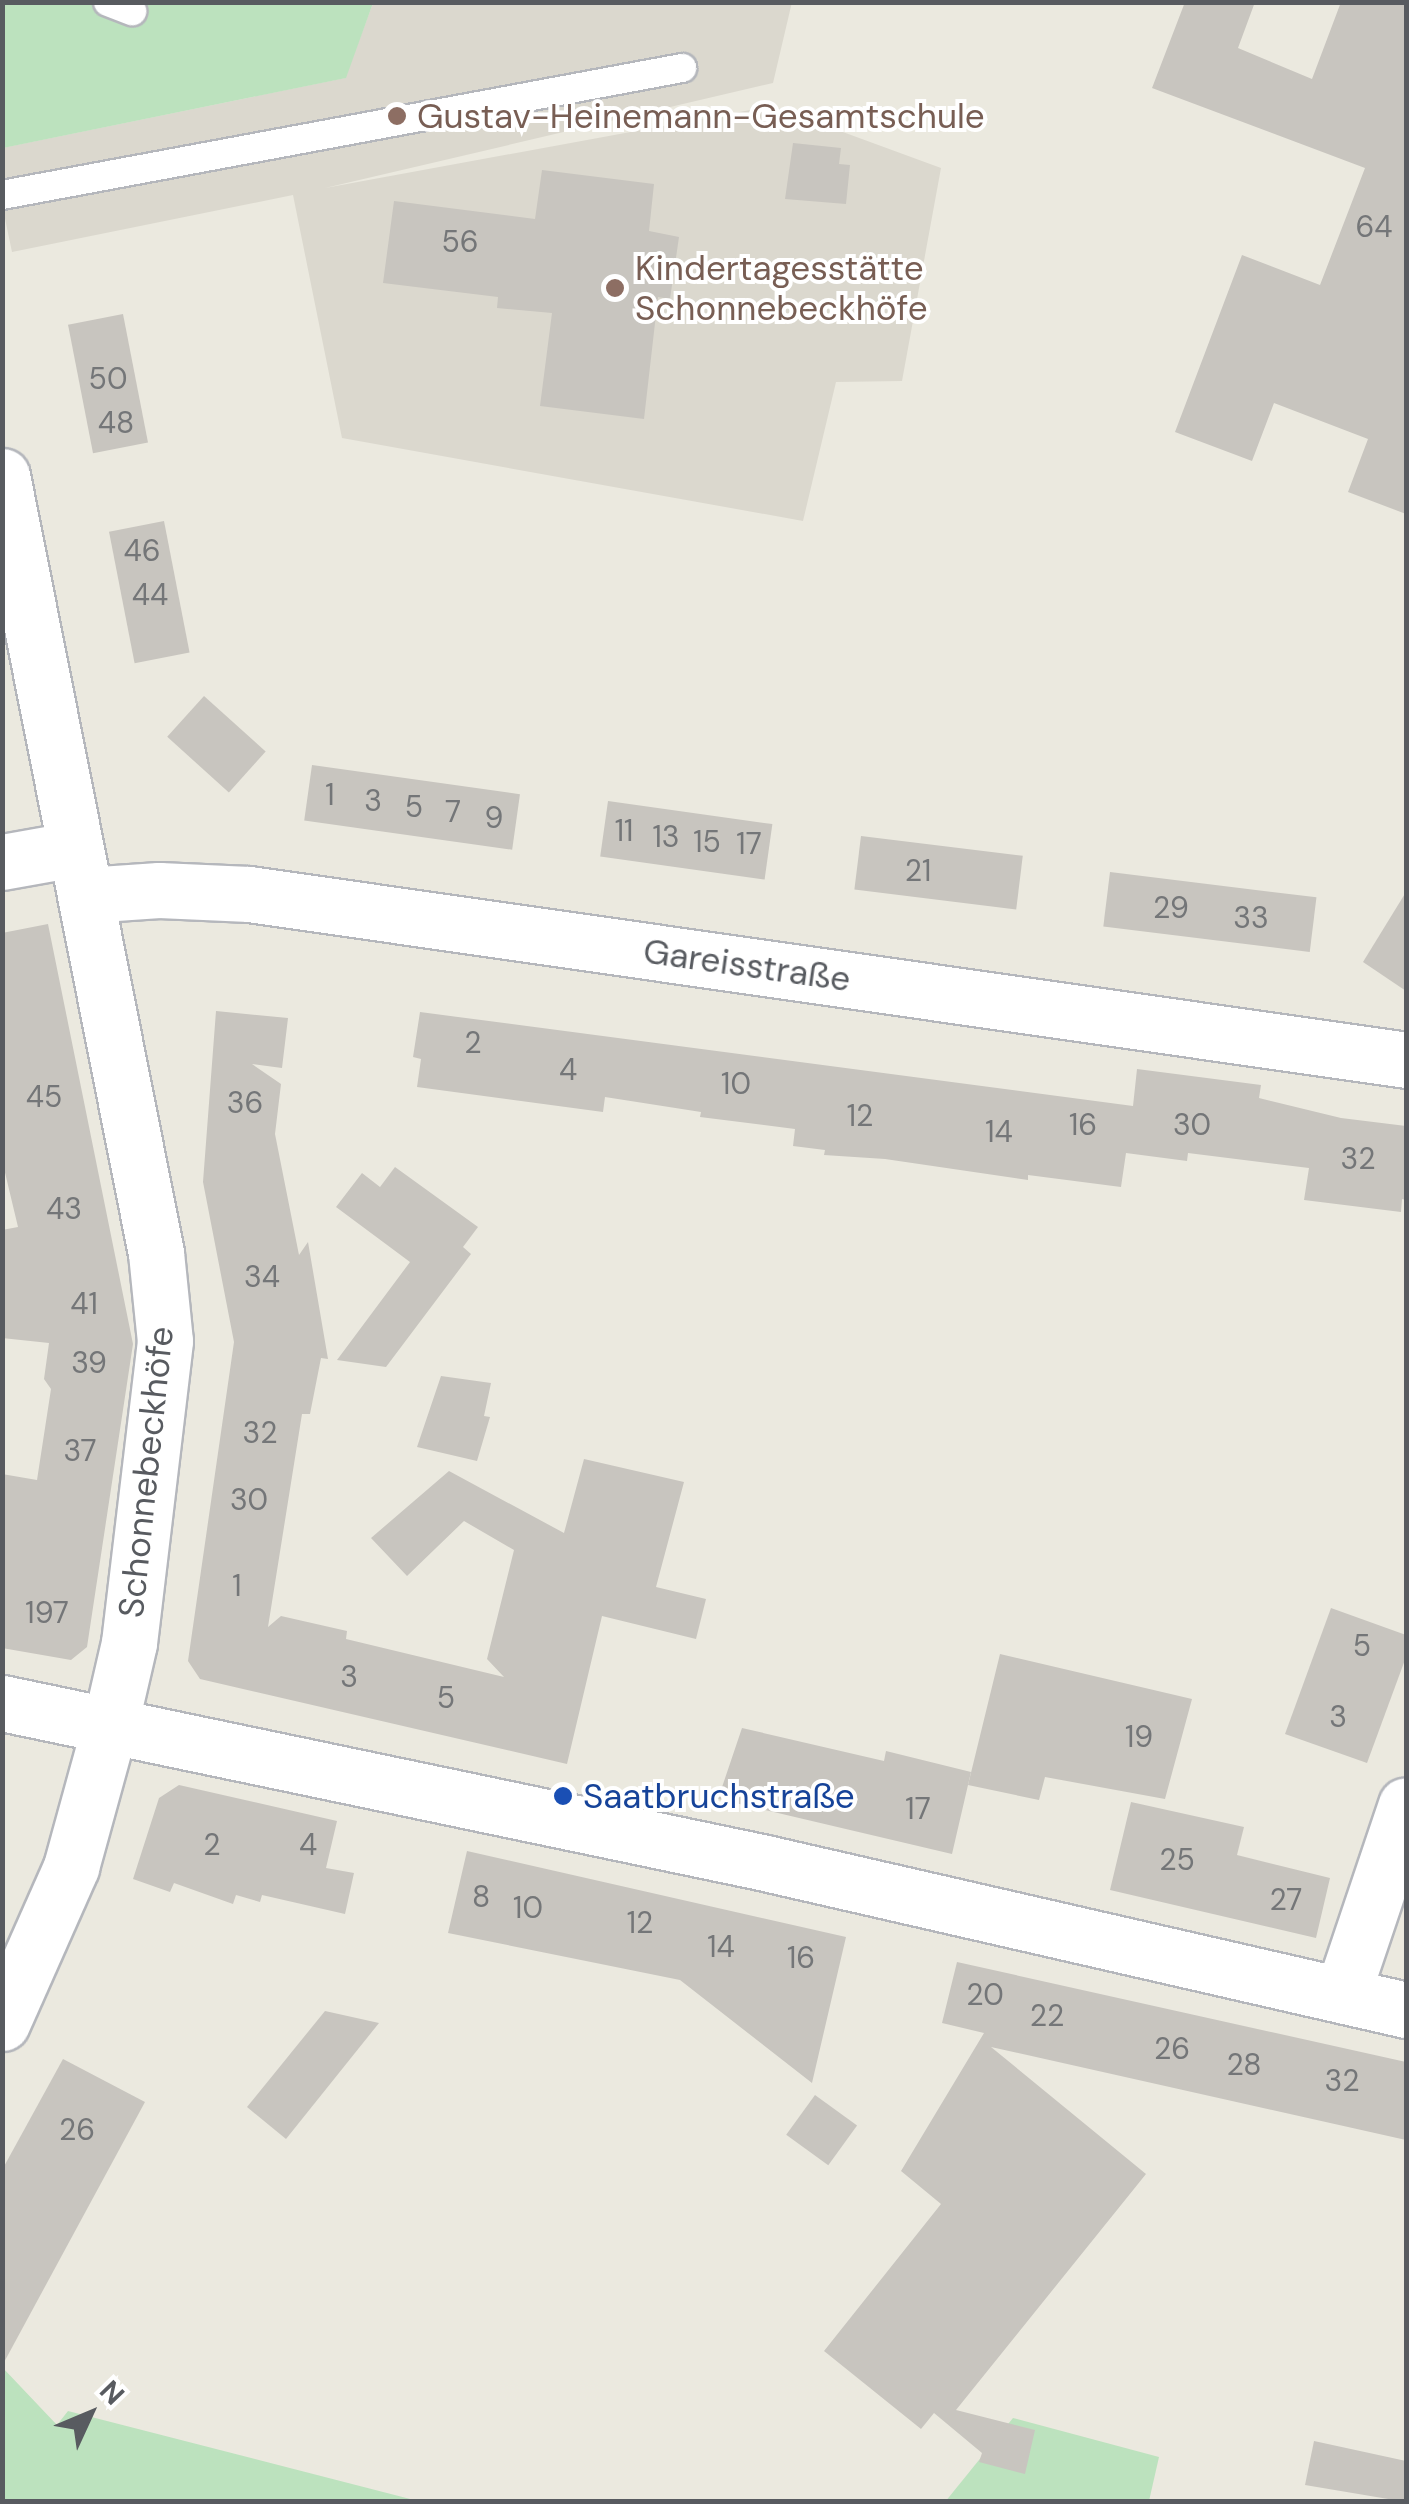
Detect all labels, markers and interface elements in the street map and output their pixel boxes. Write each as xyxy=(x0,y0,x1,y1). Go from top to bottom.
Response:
place label: Gustav-Heinemann-Gesamtschule xyxy=(417,95,985,137)
marker: Gustav-Heinemann-Gesamtschule xyxy=(386,105,408,127)
house number: 64 xyxy=(1355,209,1393,245)
house number: 56 xyxy=(441,224,479,260)
place label: Kindertagesstätte Schonnebeckhöfe xyxy=(635,247,928,329)
marker: Kindertagesstätte Schonnebeckhöfe xyxy=(604,277,626,299)
house number: 50 xyxy=(89,361,127,397)
house number: 48 xyxy=(98,405,134,441)
house number: 46 xyxy=(123,533,161,569)
house number: 44 xyxy=(132,577,168,613)
house number: 1 xyxy=(325,777,335,813)
house number: 3 xyxy=(364,783,382,819)
house number: 5 xyxy=(405,789,423,825)
house number: 7 xyxy=(445,794,461,830)
house number: 9 xyxy=(485,800,503,836)
house number: 11 xyxy=(615,813,633,849)
house number: 13 xyxy=(652,819,680,855)
house number: 15 xyxy=(693,824,721,860)
house number: 17 xyxy=(736,826,762,862)
house number: 21 xyxy=(905,853,931,889)
house number: 29 xyxy=(1153,890,1189,926)
house number: 33 xyxy=(1233,900,1269,936)
street label: Gareisstraße xyxy=(641,930,853,1000)
house number: 2 xyxy=(464,1025,482,1061)
house number: 4 xyxy=(559,1052,577,1088)
house number: 10 xyxy=(721,1066,751,1102)
house number: 45 xyxy=(26,1079,62,1115)
house number: 36 xyxy=(227,1085,263,1121)
house number: 12 xyxy=(847,1098,873,1134)
house number: 16 xyxy=(1069,1107,1097,1143)
house number: 30 xyxy=(1173,1107,1211,1143)
house number: 14 xyxy=(985,1114,1013,1150)
house number: 32 xyxy=(1340,1141,1376,1177)
house number: 43 xyxy=(46,1191,82,1227)
house number: 34 xyxy=(244,1259,280,1295)
house number: 41 xyxy=(70,1286,98,1322)
street label: Schonnebeckhöfe xyxy=(110,1324,182,1620)
house number: 39 xyxy=(71,1345,107,1381)
house number: 32 xyxy=(242,1415,278,1451)
house number: 37 xyxy=(63,1433,97,1469)
house number: 30 xyxy=(230,1482,268,1518)
house number: 1 xyxy=(232,1568,242,1604)
house number: 197 xyxy=(25,1595,69,1631)
house number: 5 xyxy=(1353,1628,1371,1664)
house number: 3 xyxy=(340,1659,358,1695)
house number: 5 xyxy=(437,1680,455,1716)
house number: 3 xyxy=(1329,1699,1347,1735)
house number: 19 xyxy=(1125,1719,1153,1755)
place label: Saatbruchstraße xyxy=(583,1775,855,1817)
marker: Saatbruchstraße xyxy=(552,1785,574,1807)
house number: 17 xyxy=(905,1791,931,1827)
house number: 2 xyxy=(203,1827,221,1863)
house number: 4 xyxy=(299,1827,317,1863)
house number: 25 xyxy=(1159,1842,1195,1878)
house number: 8 xyxy=(472,1879,490,1915)
house number: 27 xyxy=(1270,1882,1302,1918)
house number: 10 xyxy=(513,1890,543,1926)
house number: 12 xyxy=(627,1905,653,1941)
house number: 14 xyxy=(707,1929,735,1965)
house number: 16 xyxy=(787,1940,815,1976)
house number: 20 xyxy=(966,1977,1004,2013)
house number: 22 xyxy=(1030,1998,1064,2034)
house number: 26 xyxy=(1154,2031,1190,2067)
house number: 28 xyxy=(1226,2047,1262,2083)
house number: 32 xyxy=(1324,2063,1360,2099)
house number: 26 xyxy=(59,2112,95,2148)
north arrow xyxy=(40,2364,140,2464)
text: N xyxy=(92,2373,132,2413)

